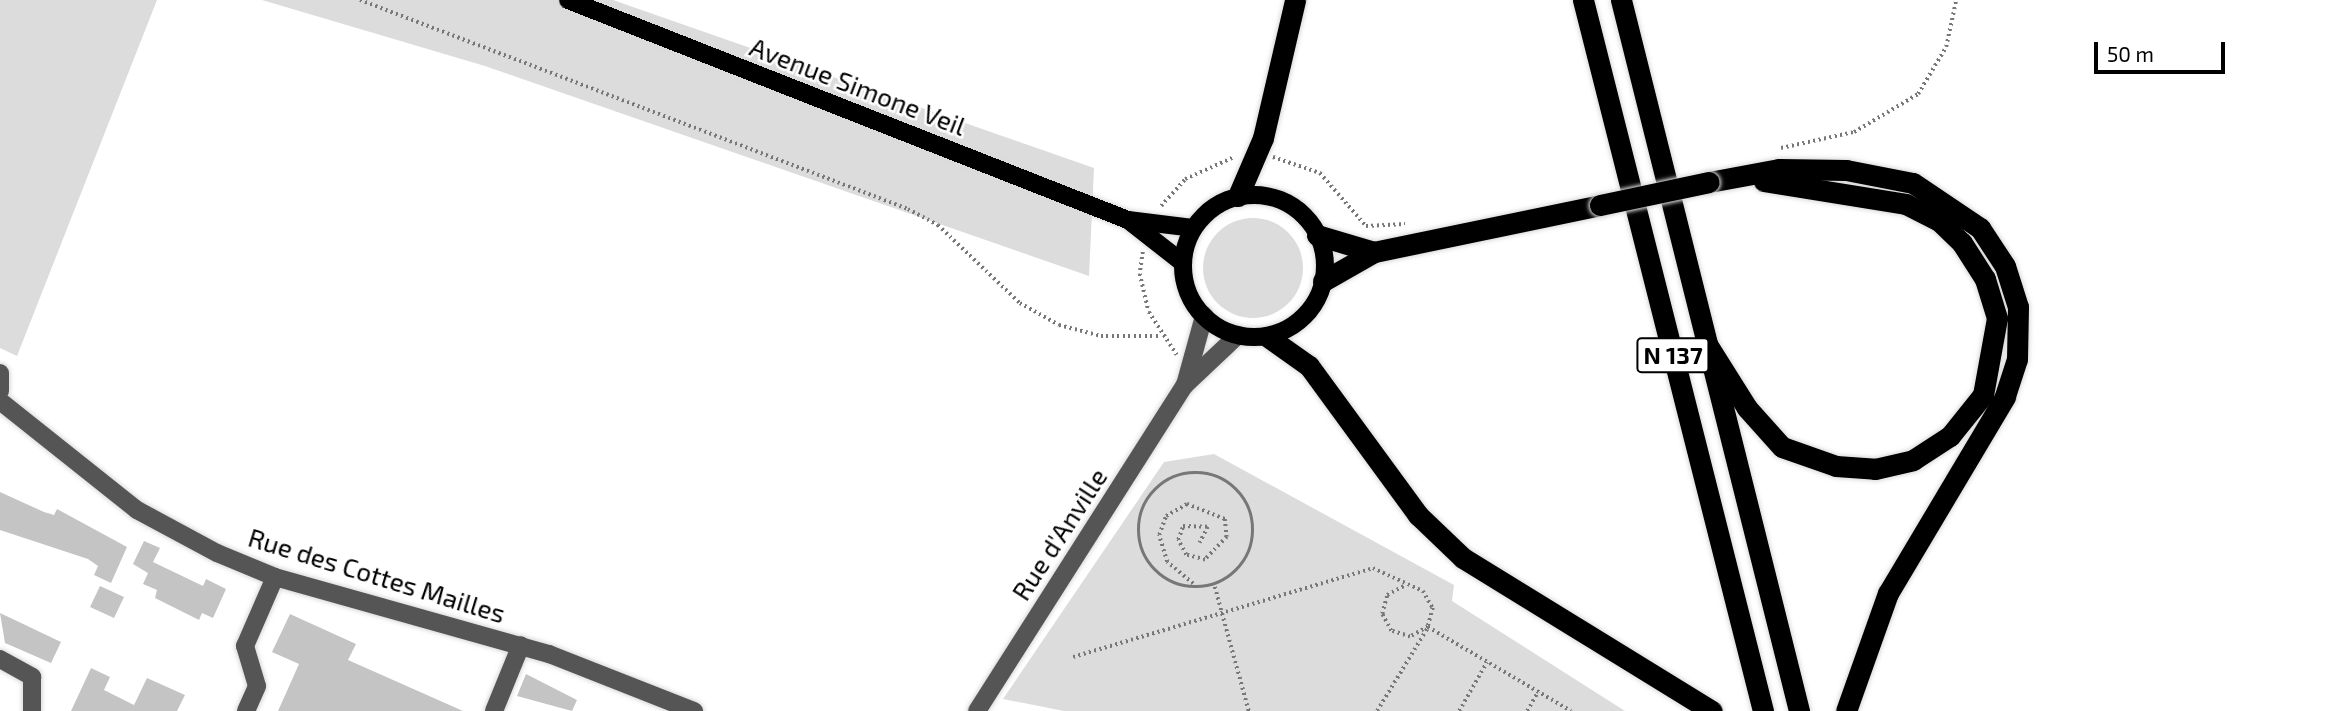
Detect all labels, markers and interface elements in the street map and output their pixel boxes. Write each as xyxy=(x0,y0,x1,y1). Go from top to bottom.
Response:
scale bar xyxy=(2097,28,2228,72)
street label: Avenue Simone Veil xyxy=(745,30,971,142)
text: 50 m xyxy=(2107,41,2154,66)
road number: N 137 xyxy=(1636,334,1710,376)
street label: Rue d'Anville xyxy=(1005,462,1113,606)
street label: Rue des Cottes Mailles xyxy=(245,521,509,629)

